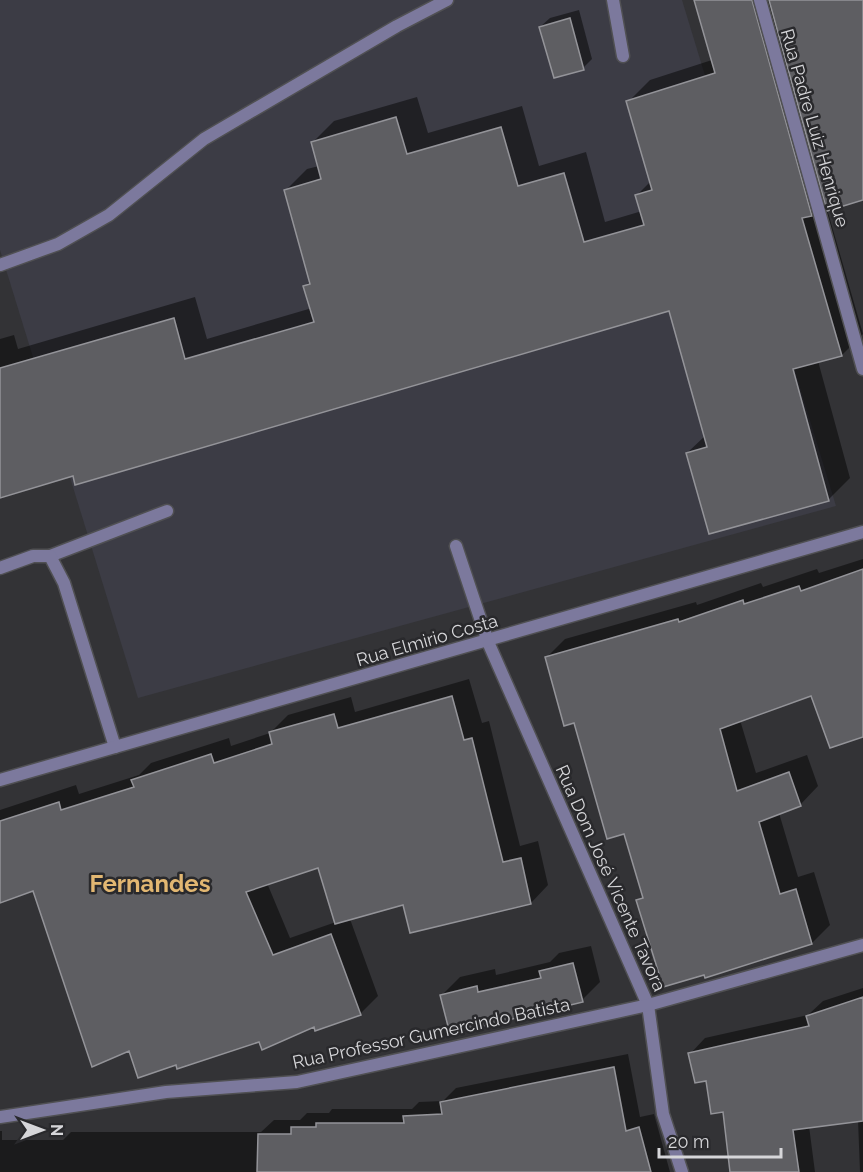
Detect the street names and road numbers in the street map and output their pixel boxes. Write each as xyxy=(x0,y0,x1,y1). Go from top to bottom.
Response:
street label: Rua Padre Luiz Henrique xyxy=(777,26,854,230)
street label: Rua Elmirio Costa xyxy=(354,610,500,670)
street label: Rua Dom José Vicente Tavora xyxy=(551,762,671,994)
street label: Rua Professor Gumercindo Batista xyxy=(290,993,572,1073)

